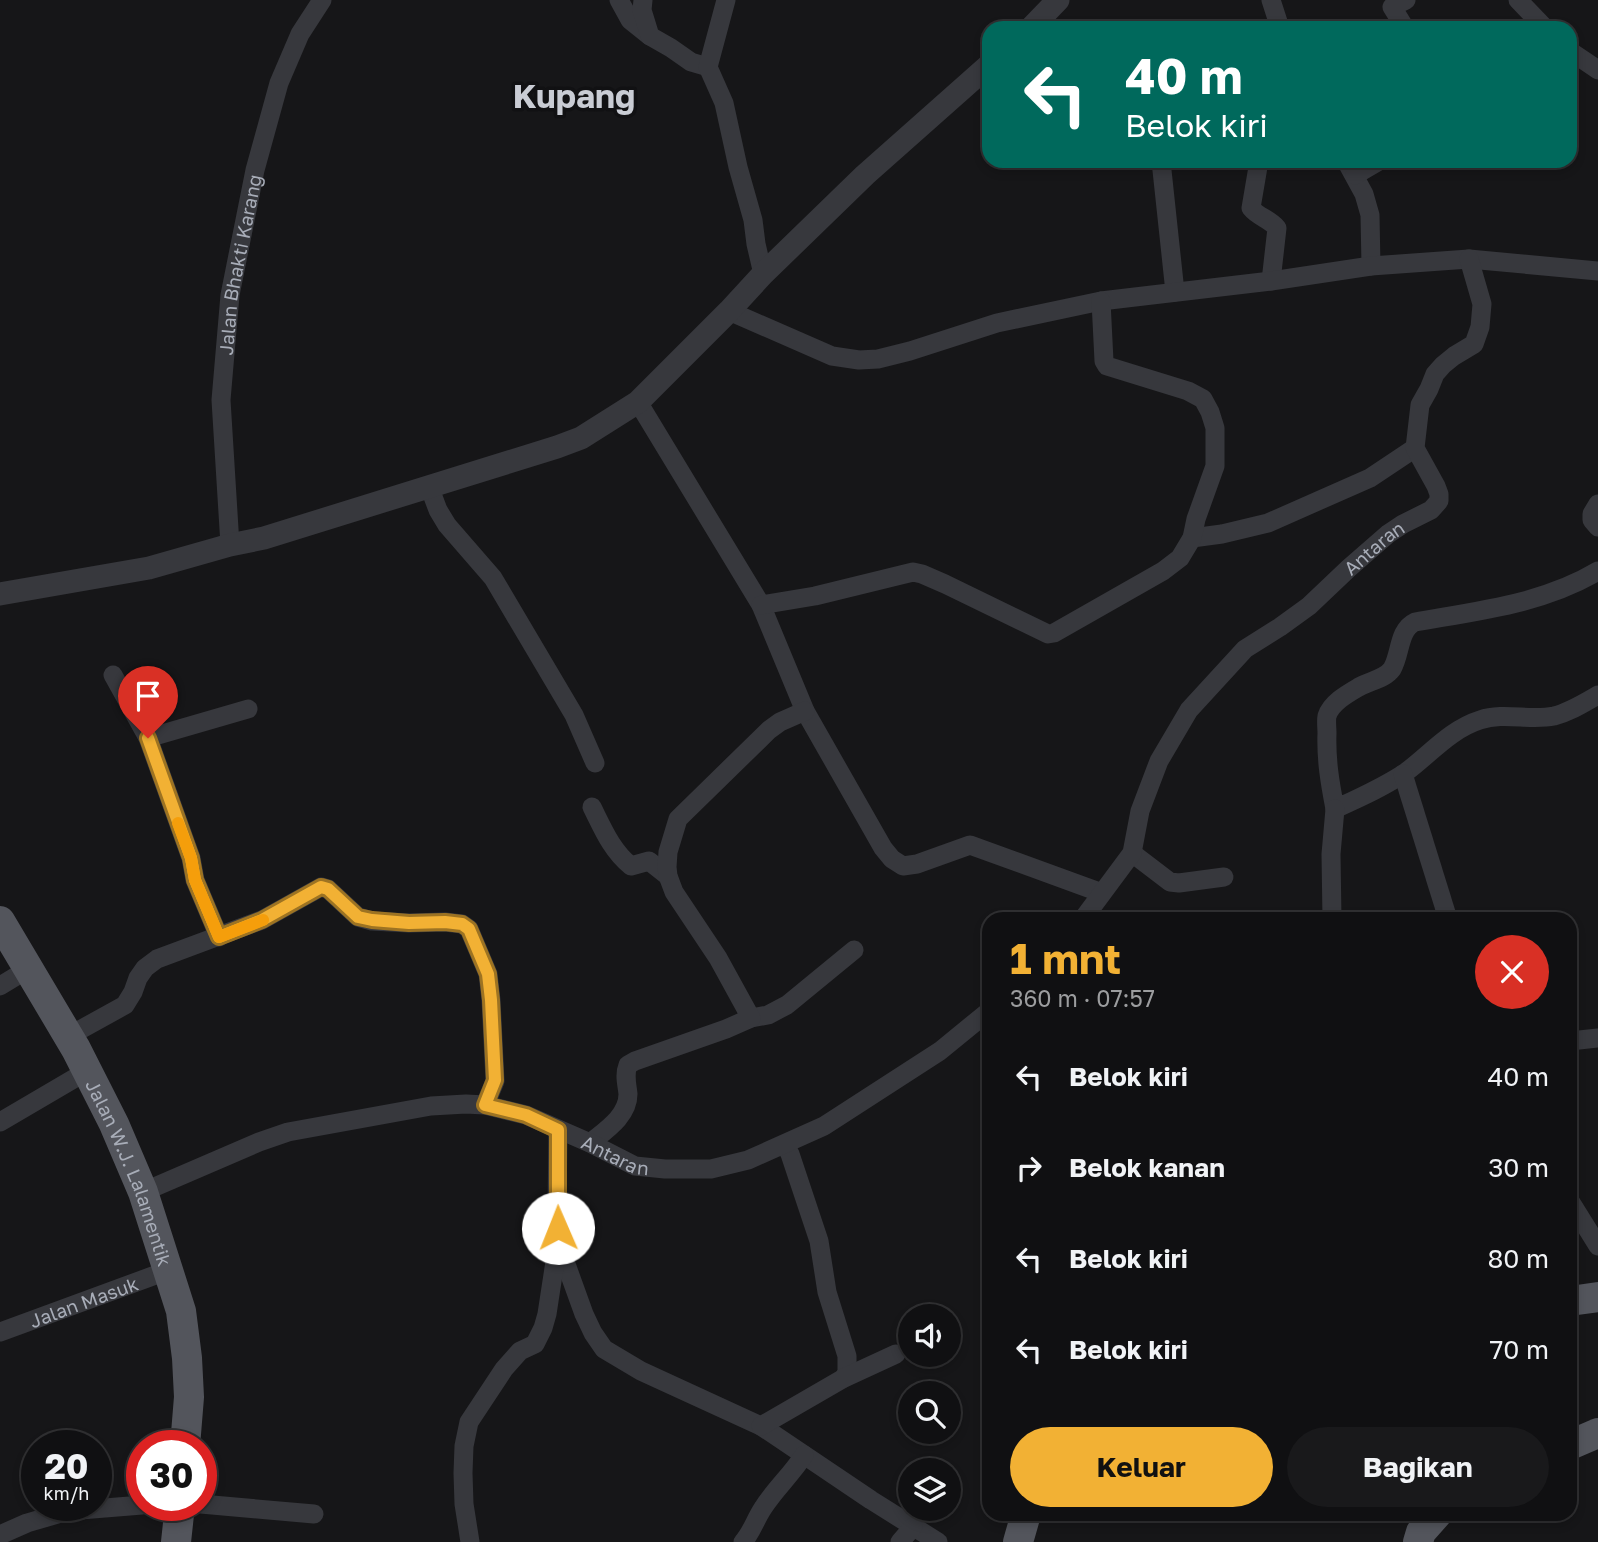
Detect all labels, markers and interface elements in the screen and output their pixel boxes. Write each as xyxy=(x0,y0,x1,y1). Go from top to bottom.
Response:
text: 40 m xyxy=(1125,46,1243,105)
icon: left xyxy=(1010,49,1101,140)
district label: Kupang xyxy=(513,76,635,115)
text: Belok kiri xyxy=(1125,106,1268,144)
street label: Jalan Bhakti Karang xyxy=(213,172,265,356)
street label: Antaran xyxy=(1339,515,1408,579)
pin xyxy=(118,666,178,738)
icon: arrive xyxy=(129,677,167,715)
text: 1 mnt xyxy=(1010,933,1121,983)
button: close xyxy=(1475,935,1549,1009)
text: 360 m · 07:57 xyxy=(1010,984,1155,1012)
icon: left xyxy=(1010,1058,1048,1096)
text: Belok kiri xyxy=(1069,1061,1188,1092)
text: 40 m xyxy=(1488,1061,1549,1092)
street label: Jalan W.J. Lalamentik xyxy=(82,1075,177,1269)
street label: Antaran xyxy=(578,1129,650,1179)
icon: right xyxy=(1010,1149,1048,1187)
text: Belok kanan xyxy=(1069,1152,1225,1183)
text: 30 m xyxy=(1488,1152,1549,1183)
position arrow xyxy=(521,1191,595,1265)
icon: left xyxy=(1010,1240,1048,1278)
text: Belok kiri xyxy=(1069,1243,1188,1274)
text: 80 m xyxy=(1488,1243,1549,1274)
street label: Jalan Masuk xyxy=(26,1271,141,1332)
map controls xyxy=(898,1304,961,1521)
button: sound xyxy=(898,1304,961,1367)
icon: left xyxy=(1010,1331,1048,1369)
text: Belok kiri xyxy=(1069,1334,1188,1365)
text: 70 m xyxy=(1490,1334,1549,1365)
button: search xyxy=(898,1381,961,1444)
button: Keluar xyxy=(1010,1427,1273,1507)
button: Bagikan xyxy=(1287,1427,1549,1507)
speed limit sign: 30 xyxy=(126,1430,217,1521)
text: 20 xyxy=(44,1445,89,1487)
button: layers xyxy=(898,1458,961,1521)
text: km/h xyxy=(44,1482,89,1504)

